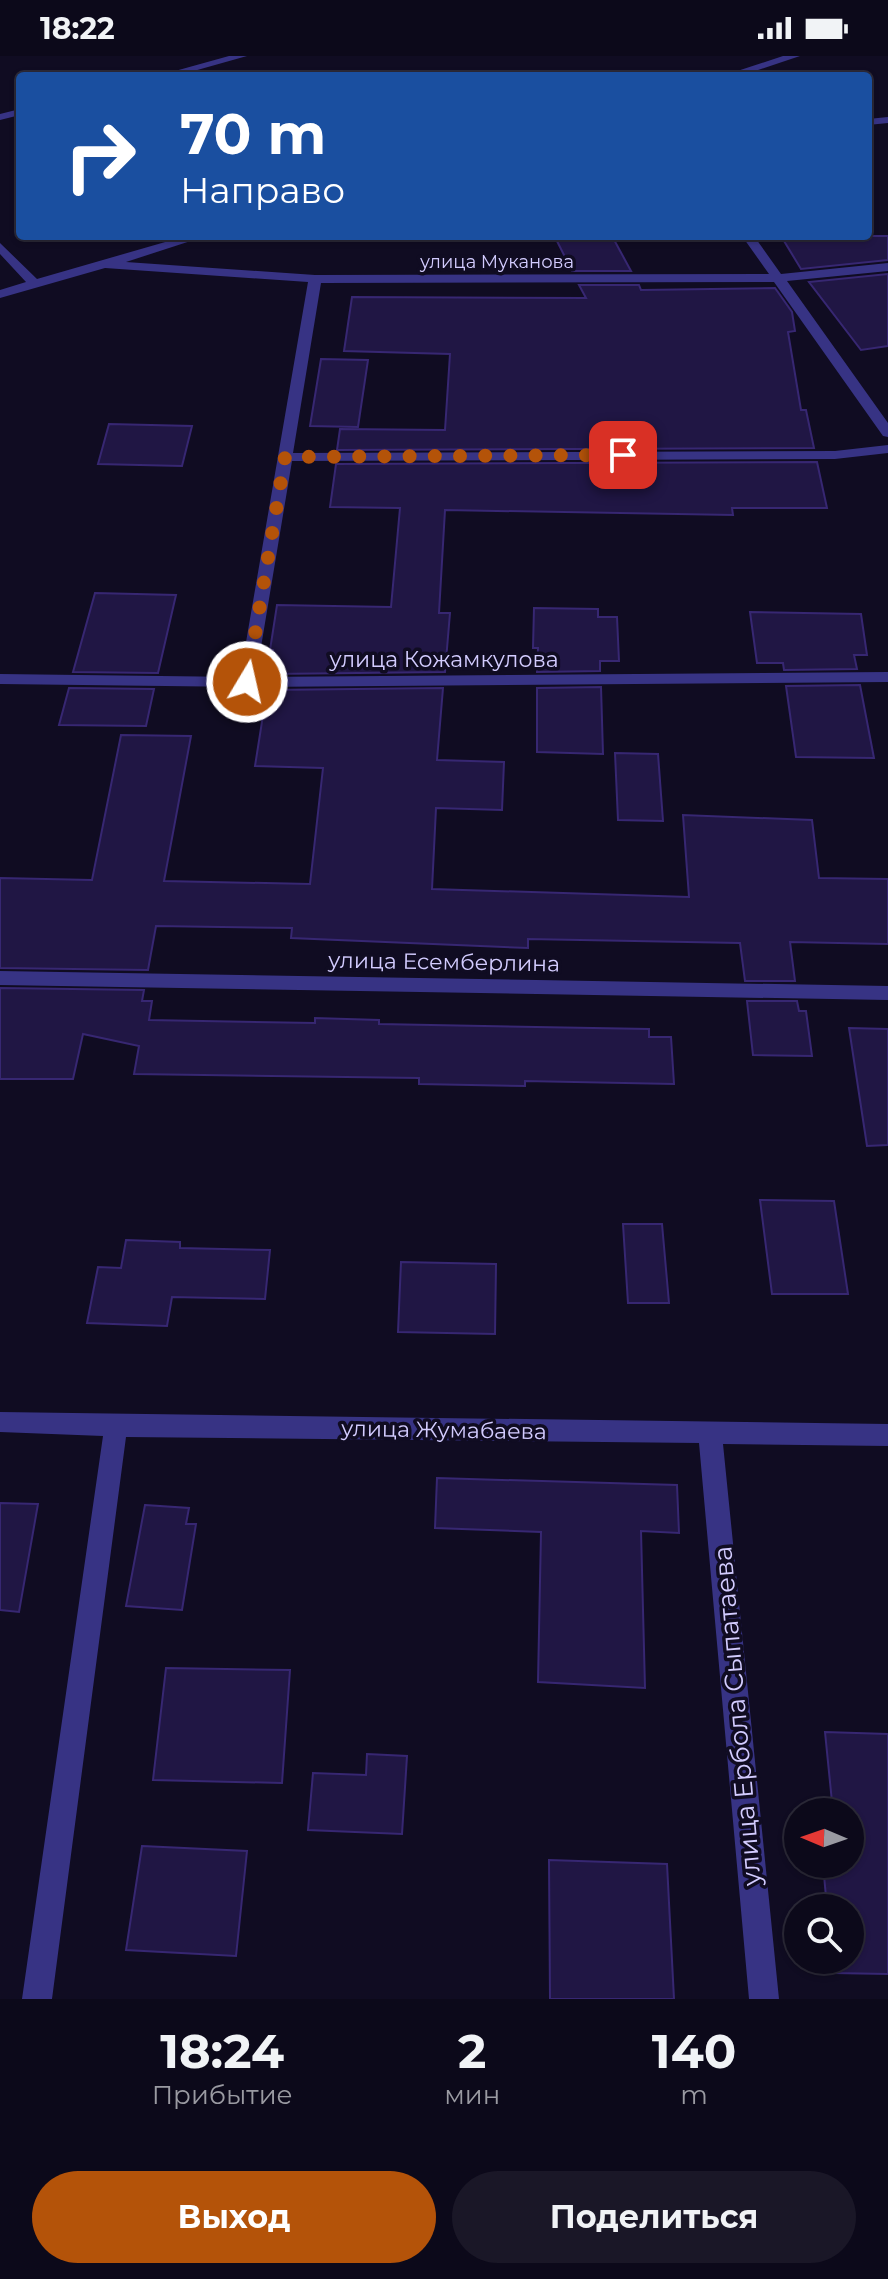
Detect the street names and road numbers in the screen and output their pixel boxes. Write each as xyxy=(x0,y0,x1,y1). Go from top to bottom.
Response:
street label: улица Муканова xyxy=(419,251,574,273)
street label: улица Кожамкулова xyxy=(328,646,559,673)
street label: улица Есемберлина xyxy=(327,946,560,978)
street label: улица Жумабаева xyxy=(340,1415,547,1445)
street label: улица Ербола Сыпатаева xyxy=(706,1545,768,1888)

